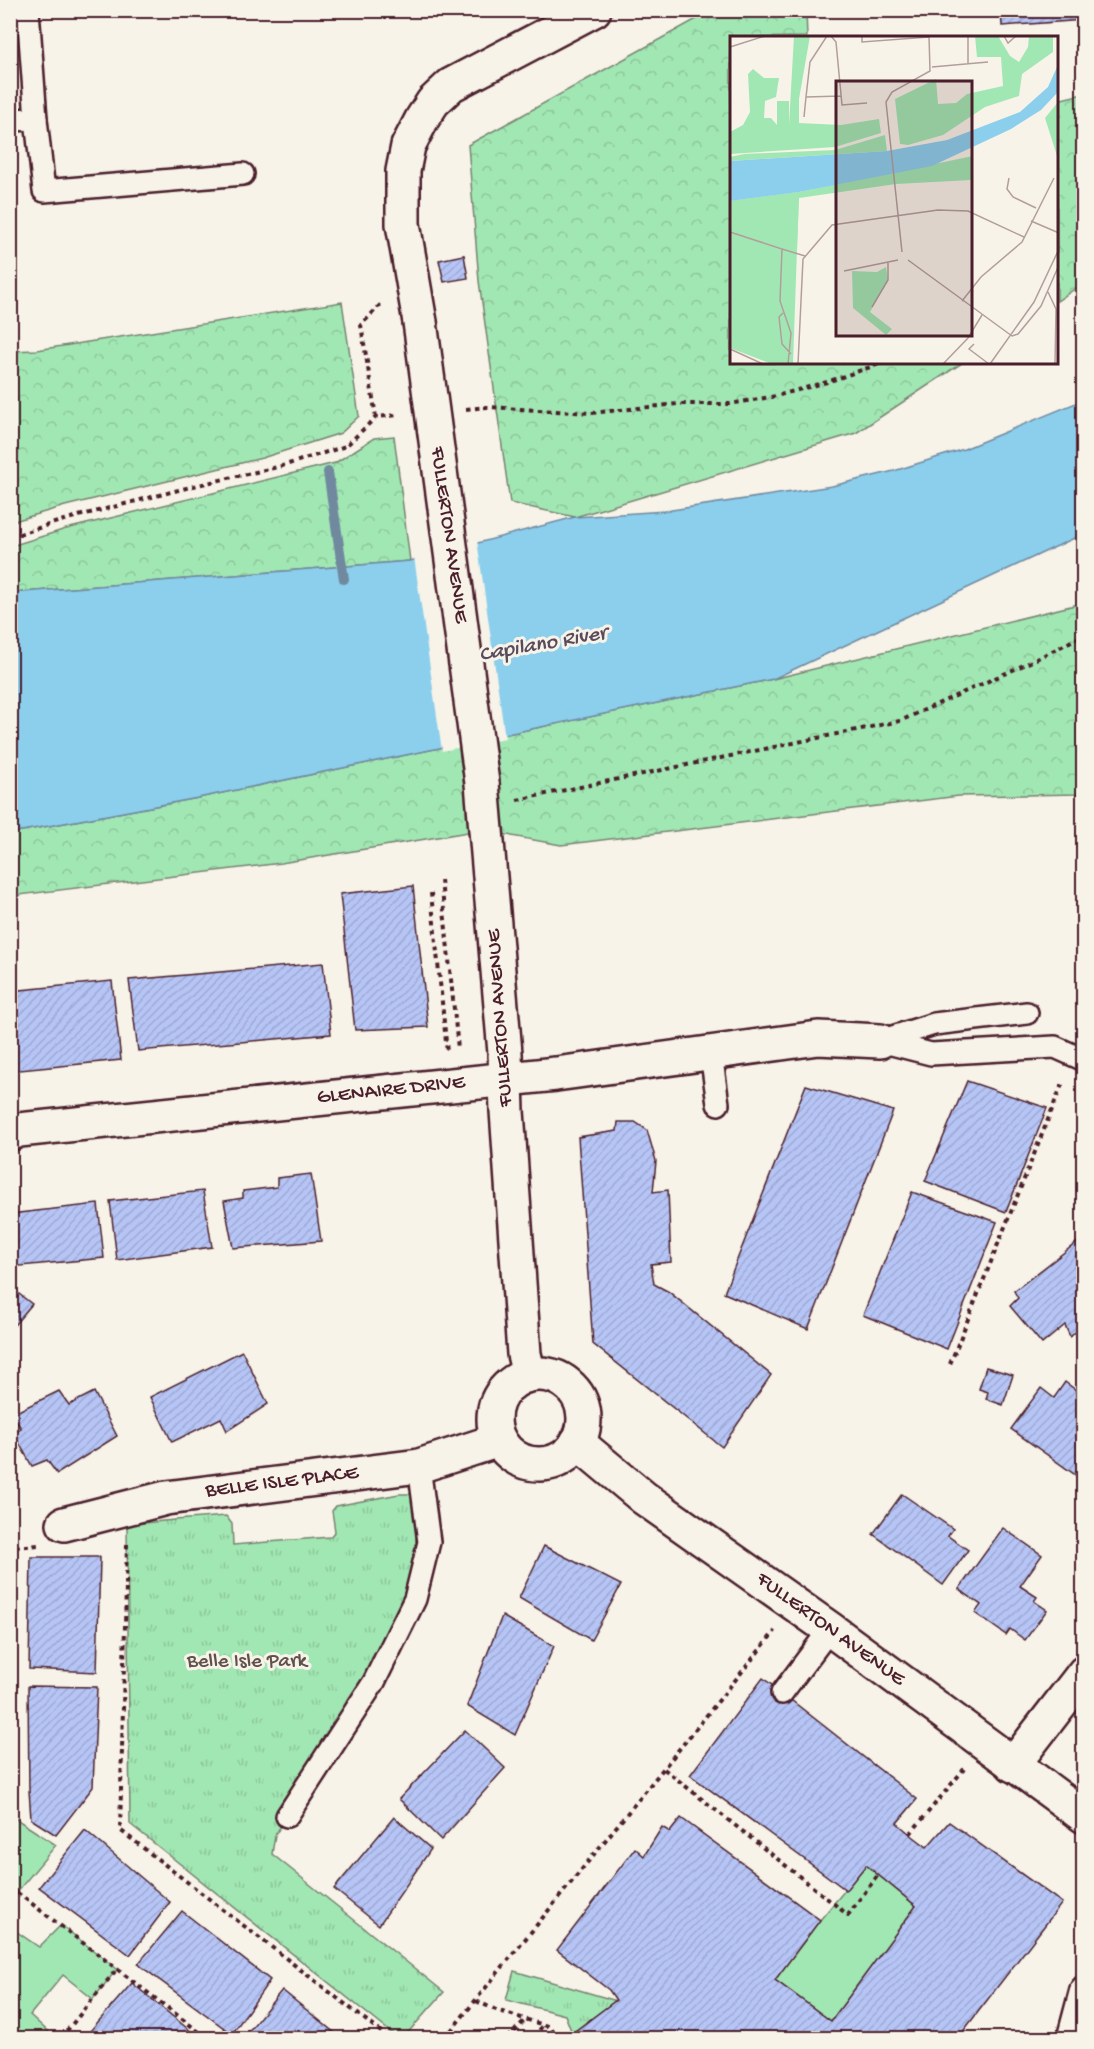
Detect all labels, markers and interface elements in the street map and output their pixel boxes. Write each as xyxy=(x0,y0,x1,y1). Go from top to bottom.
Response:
inset map xyxy=(730,36,1058,364)
street label: FULLERTON AVENUE xyxy=(423,444,473,626)
water label: Capilano River xyxy=(477,620,613,669)
street label: FULLERTON AVENUE xyxy=(482,928,520,1109)
street label: GLENAIRE DRIVE xyxy=(316,1071,467,1111)
street label: BELLE ISLE PLACE xyxy=(203,1461,361,1505)
street label: FULLERTON AVENUE xyxy=(750,1567,910,1693)
park label: Belle Isle Park xyxy=(186,1650,310,1675)

